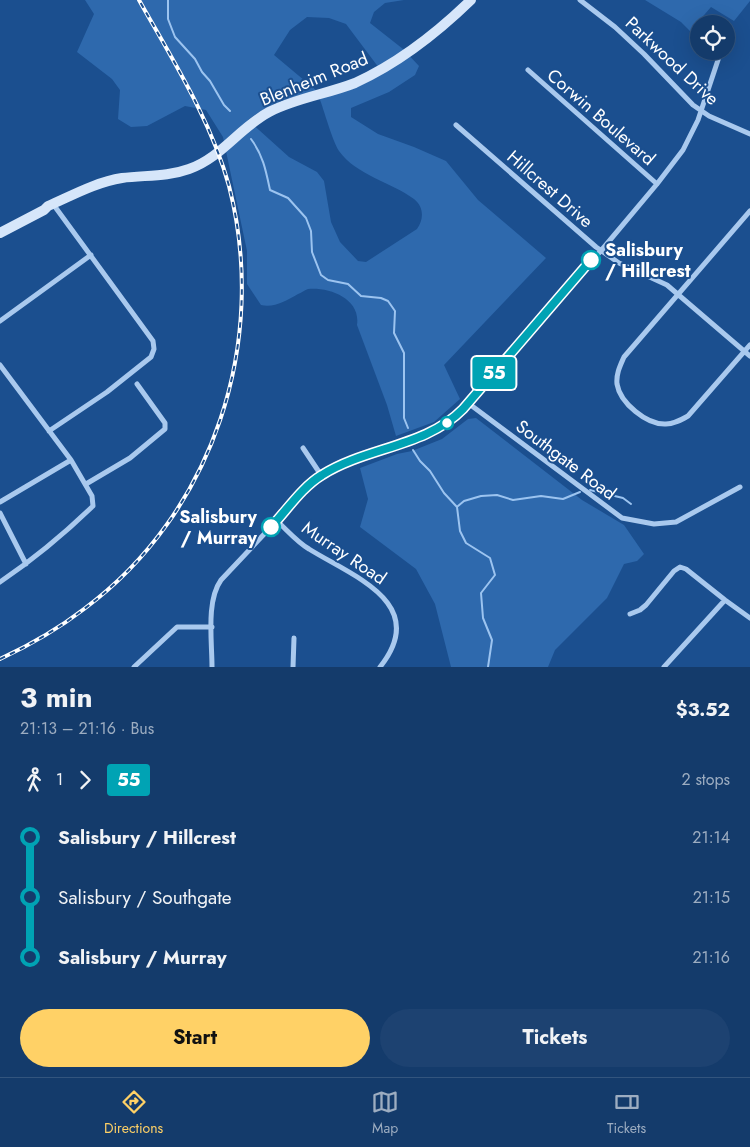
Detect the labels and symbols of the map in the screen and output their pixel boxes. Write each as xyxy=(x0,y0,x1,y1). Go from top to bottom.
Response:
street label: Parkwood Drive xyxy=(619,11,725,111)
street label: Blenheim Road xyxy=(256,45,372,113)
street label: Corwin Boulevard xyxy=(541,63,661,171)
street label: Hillcrest Drive xyxy=(501,144,599,234)
place label: Salisbury / Hillcrest xyxy=(605,237,691,284)
marker: Salisbury / Hillcrest xyxy=(581,250,601,270)
line badge: 55 xyxy=(472,357,516,389)
street label: Southgate Road xyxy=(510,414,622,506)
unlabelled marker xyxy=(440,416,454,430)
place label: Salisbury / Murray xyxy=(179,504,258,551)
street label: Murray Road xyxy=(296,515,392,591)
marker: Salisbury / Murray xyxy=(261,517,281,537)

